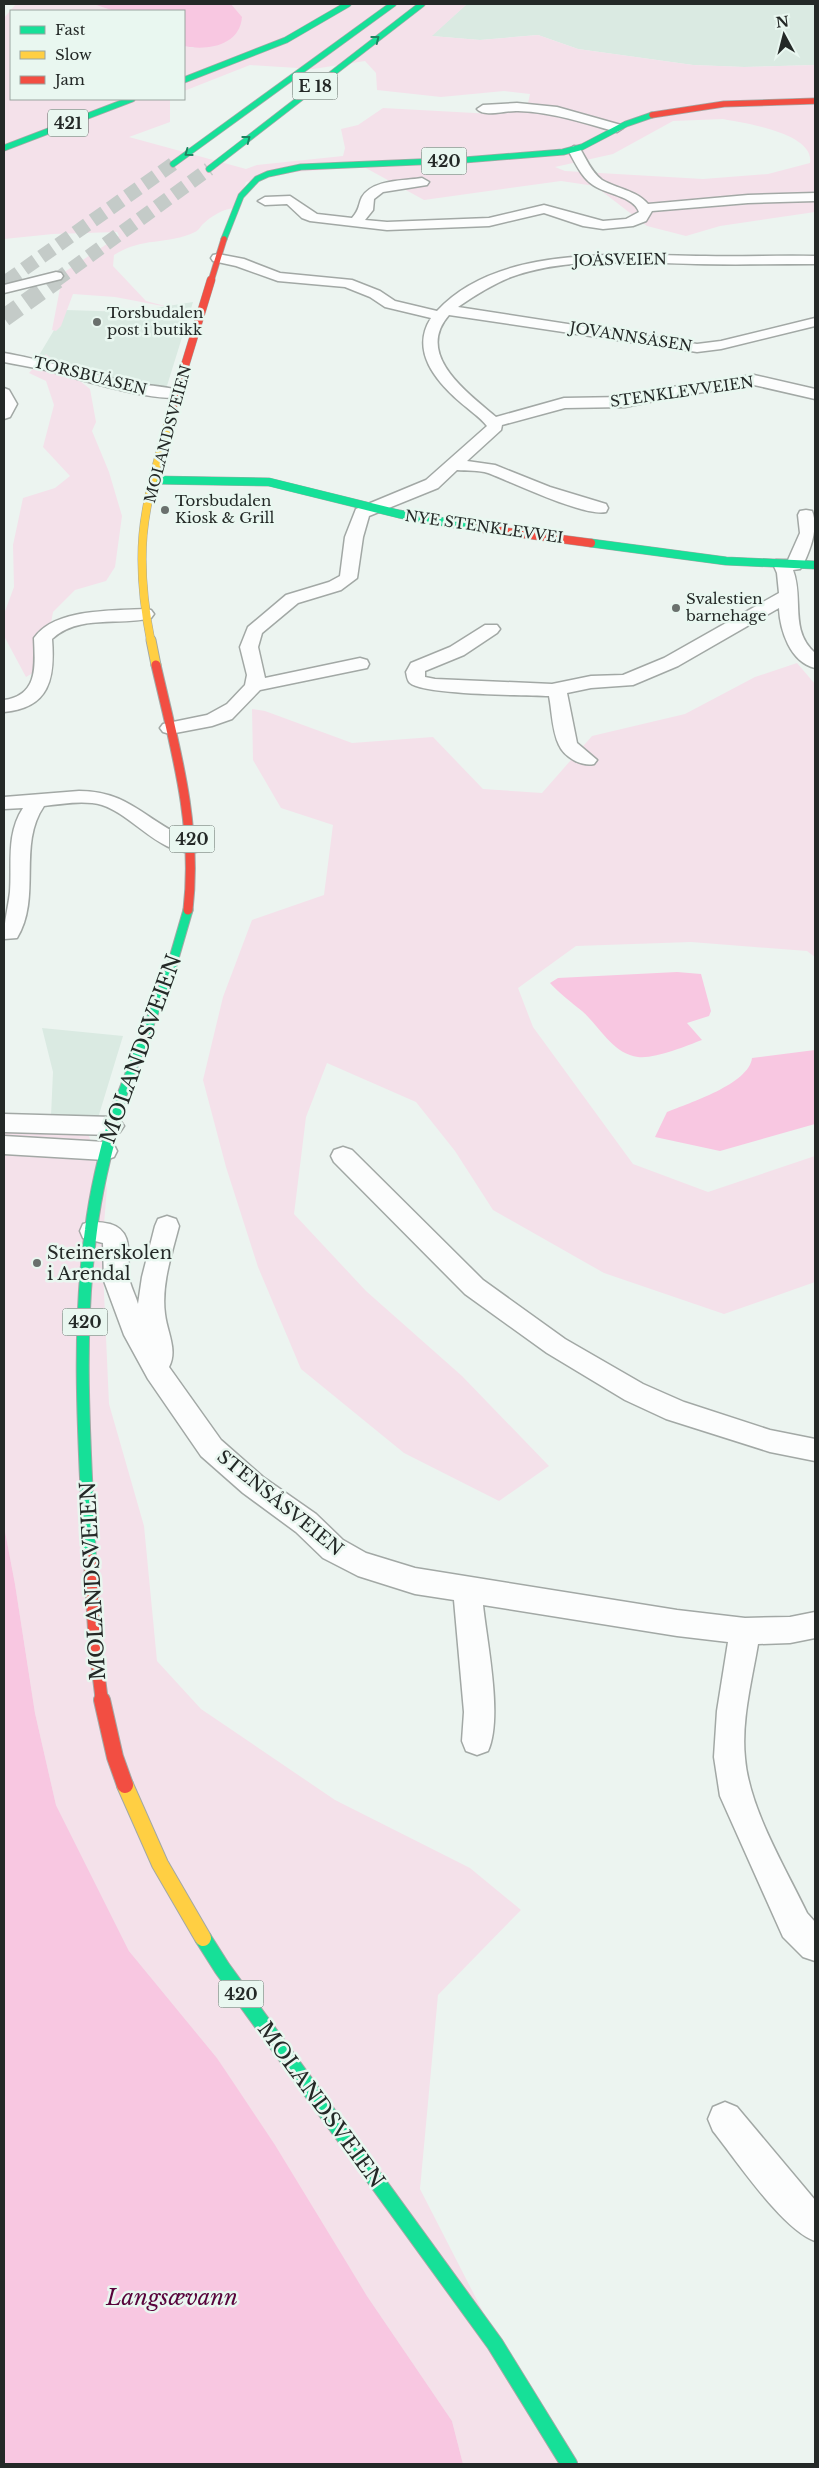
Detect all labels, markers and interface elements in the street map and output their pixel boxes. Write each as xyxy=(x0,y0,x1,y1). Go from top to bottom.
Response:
legend xyxy=(10,10,185,100)
north arrow xyxy=(759,10,809,60)
text: N xyxy=(775,12,790,32)
text: Fast xyxy=(55,20,86,39)
one-way arrow xyxy=(370,37,379,45)
text: Slow xyxy=(55,45,92,64)
text: Jam xyxy=(53,70,85,89)
road number: E 18 xyxy=(292,72,338,100)
road number: 421 xyxy=(48,110,88,136)
one-way arrow xyxy=(241,137,250,145)
one-way arrow xyxy=(185,148,194,156)
road number: 420 xyxy=(422,148,466,175)
street label: JOÅSVEIEN xyxy=(571,249,667,270)
place label: Torsbudalen post i butikk xyxy=(107,303,203,339)
marker: Torsbudalen post i butikk xyxy=(91,316,103,328)
street label: JOVANNSÅSEN xyxy=(566,317,694,356)
street label: TORSBUÅSEN xyxy=(31,352,149,399)
street label: MOLANDSVEIEN xyxy=(140,363,195,505)
street label: STENKLEVVEIEN xyxy=(609,372,755,411)
place label: Torsbudalen Kiosk & Grill xyxy=(175,491,274,527)
marker: Torsbudalen Kiosk & Grill xyxy=(159,504,171,516)
street label: NYE STENKLEVVEI xyxy=(404,506,565,547)
place label: Svalestien barnehage xyxy=(685,589,766,625)
marker: Svalestien barnehage xyxy=(670,602,682,614)
road number: 420 xyxy=(170,826,214,852)
street label: MOLANDSVEIEN xyxy=(95,951,187,1147)
place label: Steinerskolen i Arendal xyxy=(47,1242,172,1285)
marker: Steinerskolen i Arendal xyxy=(31,1257,43,1269)
road number: 420 xyxy=(62,1308,108,1335)
street label: STENSÅSVEIEN xyxy=(213,1445,348,1561)
street label: MOLANDSVEIEN xyxy=(75,1481,111,1681)
road number: 420 xyxy=(218,1980,264,2008)
street label: MOLANDSVEIEN xyxy=(252,2017,390,2193)
water label: Langsævann xyxy=(105,2284,238,2311)

